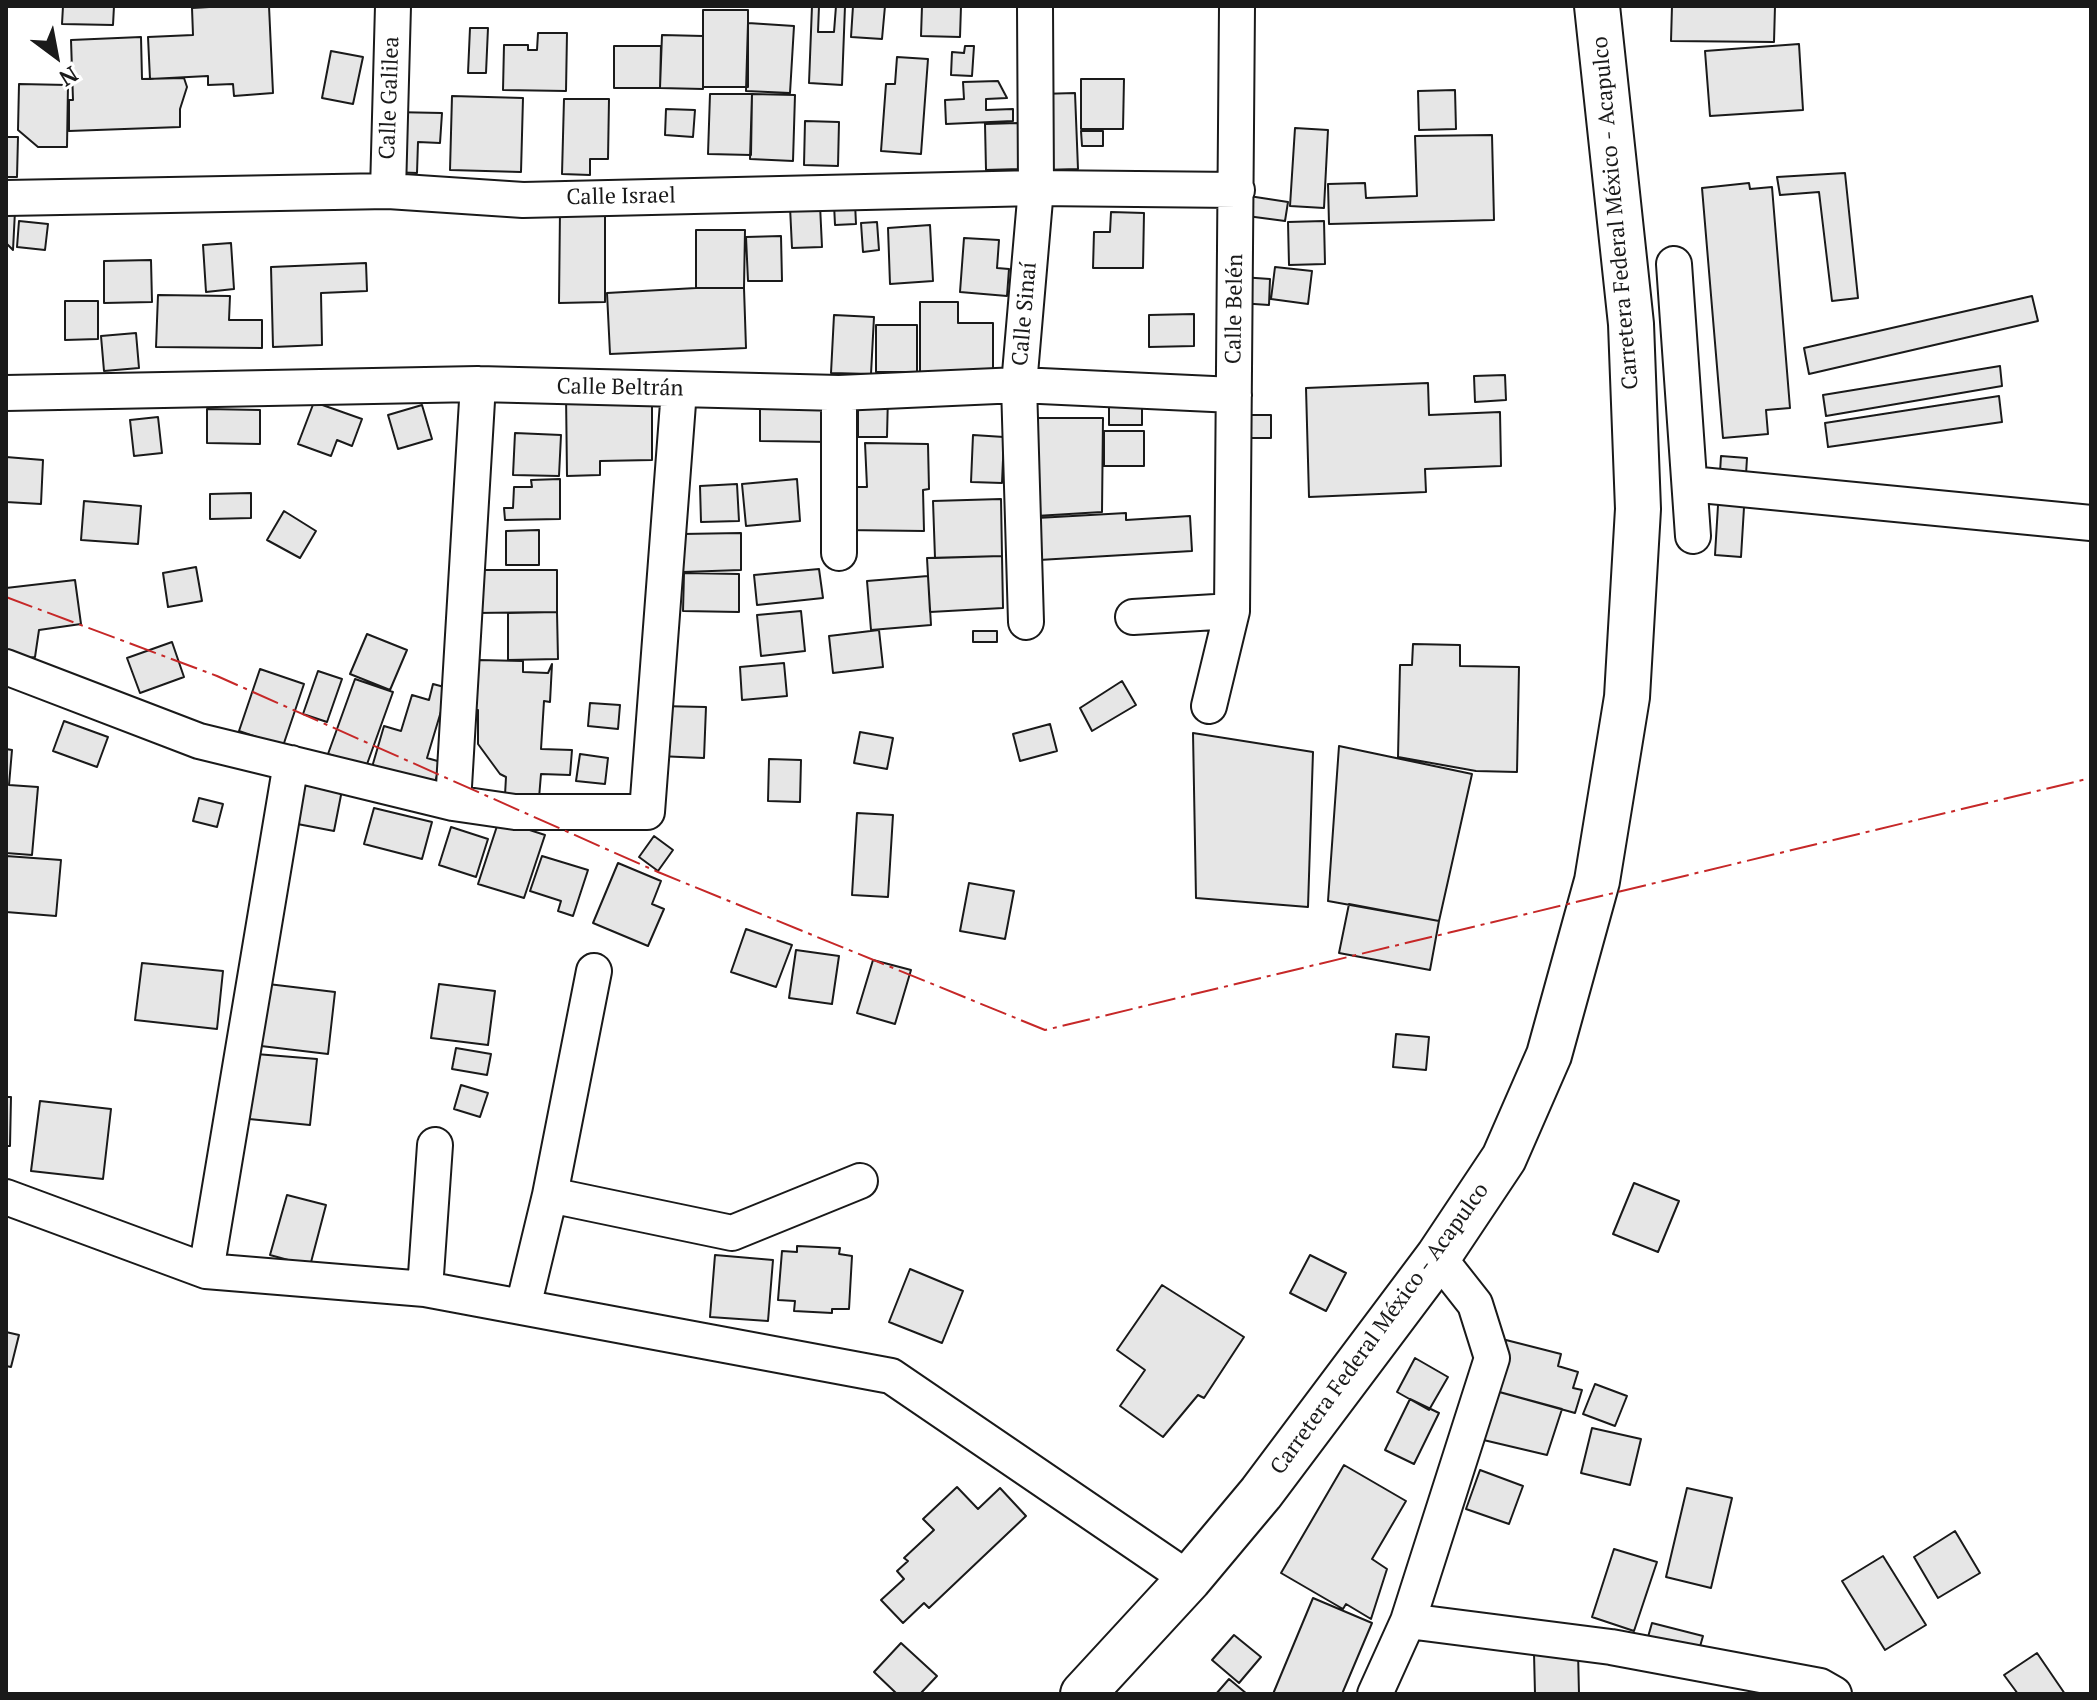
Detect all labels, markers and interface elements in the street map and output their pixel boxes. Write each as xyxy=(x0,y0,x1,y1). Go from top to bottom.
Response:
north arrow xyxy=(16,16,96,96)
street label: Carretera Federal México - Acapulco xyxy=(1587,35,1645,391)
street label: Calle Galilea xyxy=(375,36,405,160)
text: N xyxy=(54,60,84,93)
street label: Calle Israel xyxy=(566,183,676,211)
street label: Calle Belén xyxy=(1221,254,1249,364)
street label: Calle Sinaí xyxy=(1007,261,1043,367)
street label: Calle Beltrán xyxy=(556,374,684,402)
street label: Carretera Federal México - Acapulco xyxy=(1265,1178,1495,1480)

